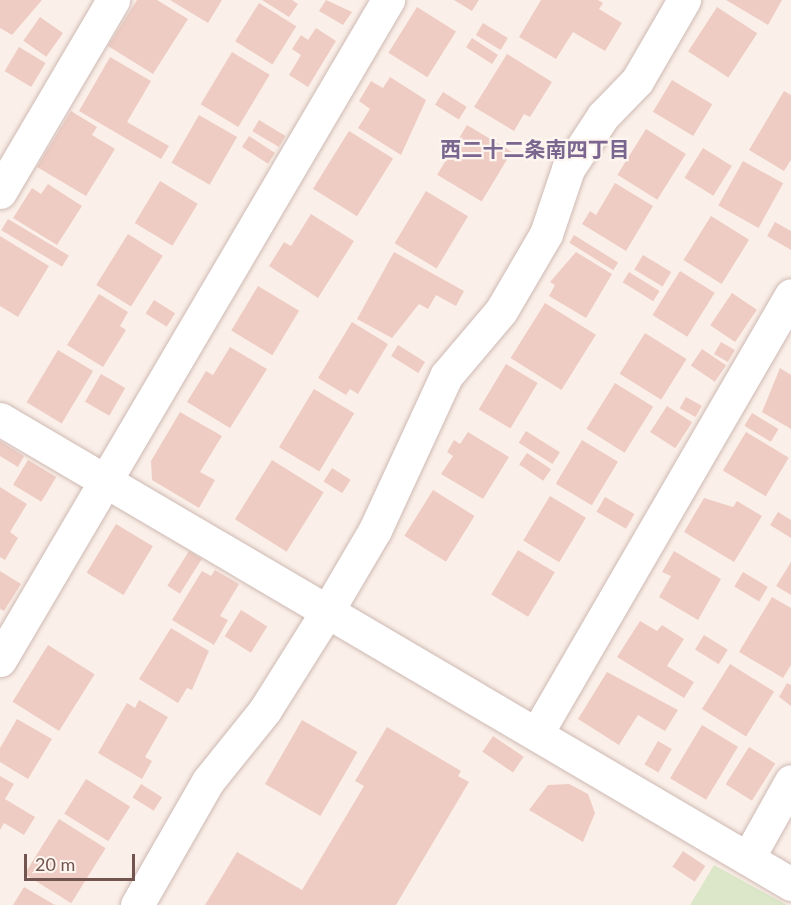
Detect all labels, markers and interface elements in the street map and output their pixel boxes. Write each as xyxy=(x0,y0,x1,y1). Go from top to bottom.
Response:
district label: 西二十二条南四丁目 xyxy=(441,136,629,162)
scale bar xyxy=(27,842,138,880)
text: 20 m xyxy=(35,853,75,875)

